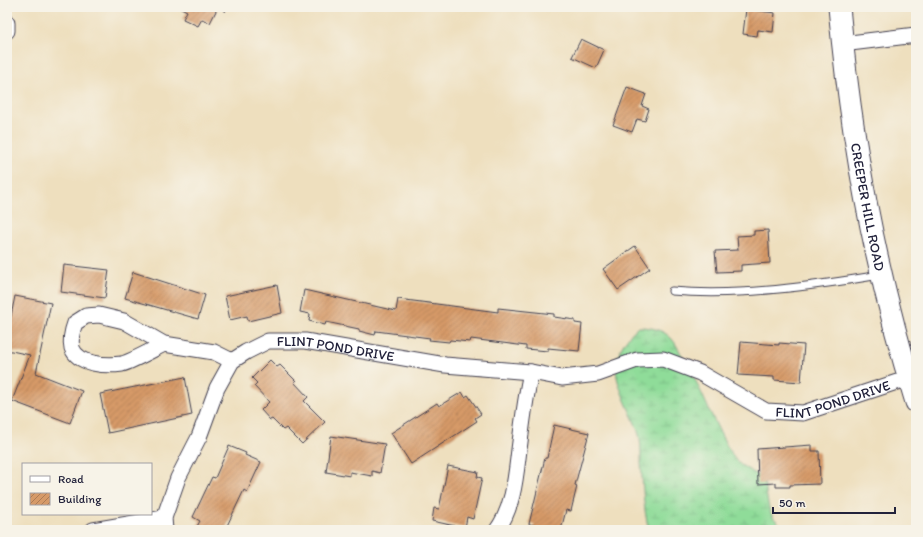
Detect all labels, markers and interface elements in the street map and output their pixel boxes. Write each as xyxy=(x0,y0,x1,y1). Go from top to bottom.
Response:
street label: CREEPER HILL ROAD xyxy=(847,142,889,273)
street label: FLINT POND DRIVE xyxy=(277,333,396,365)
street label: FLINT POND DRIVE xyxy=(775,376,892,422)
legend xyxy=(22,463,152,515)
text: Road xyxy=(58,472,84,486)
scale bar xyxy=(773,489,895,515)
text: Building xyxy=(58,492,102,506)
text: 50 m xyxy=(779,496,805,510)

